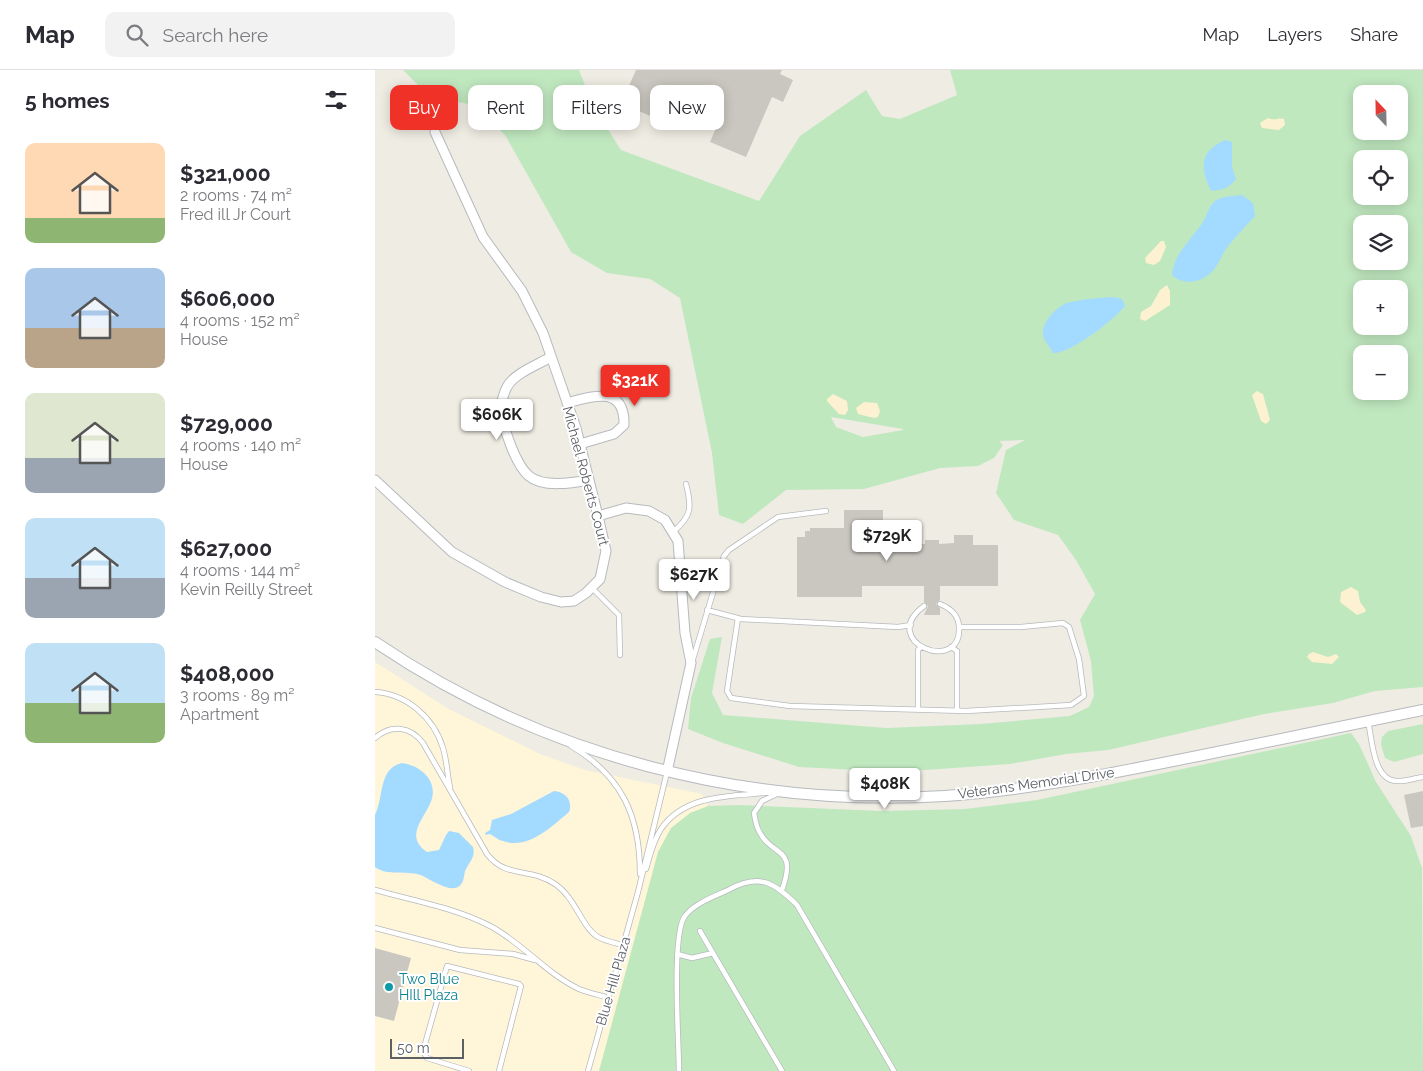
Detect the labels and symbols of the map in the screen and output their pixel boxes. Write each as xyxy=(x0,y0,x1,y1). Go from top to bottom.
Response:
north arrow xyxy=(1353,85,1407,140)
pin: $321K xyxy=(600,364,670,407)
pin: $606K xyxy=(462,398,532,441)
street label: Michael Roberts Court xyxy=(560,404,612,548)
pin: $729K xyxy=(852,520,922,562)
pin: $627K xyxy=(659,558,729,601)
street label: Veterans Memorial Drive xyxy=(957,764,1115,802)
pin: $408K xyxy=(850,768,920,810)
street label: Blue Hill Plaza xyxy=(593,935,633,1027)
place label: Two Blue HIll Plaza xyxy=(399,971,459,1003)
marker: Two Blue HIll Plaza xyxy=(383,981,395,993)
scale bar xyxy=(390,1036,464,1059)

